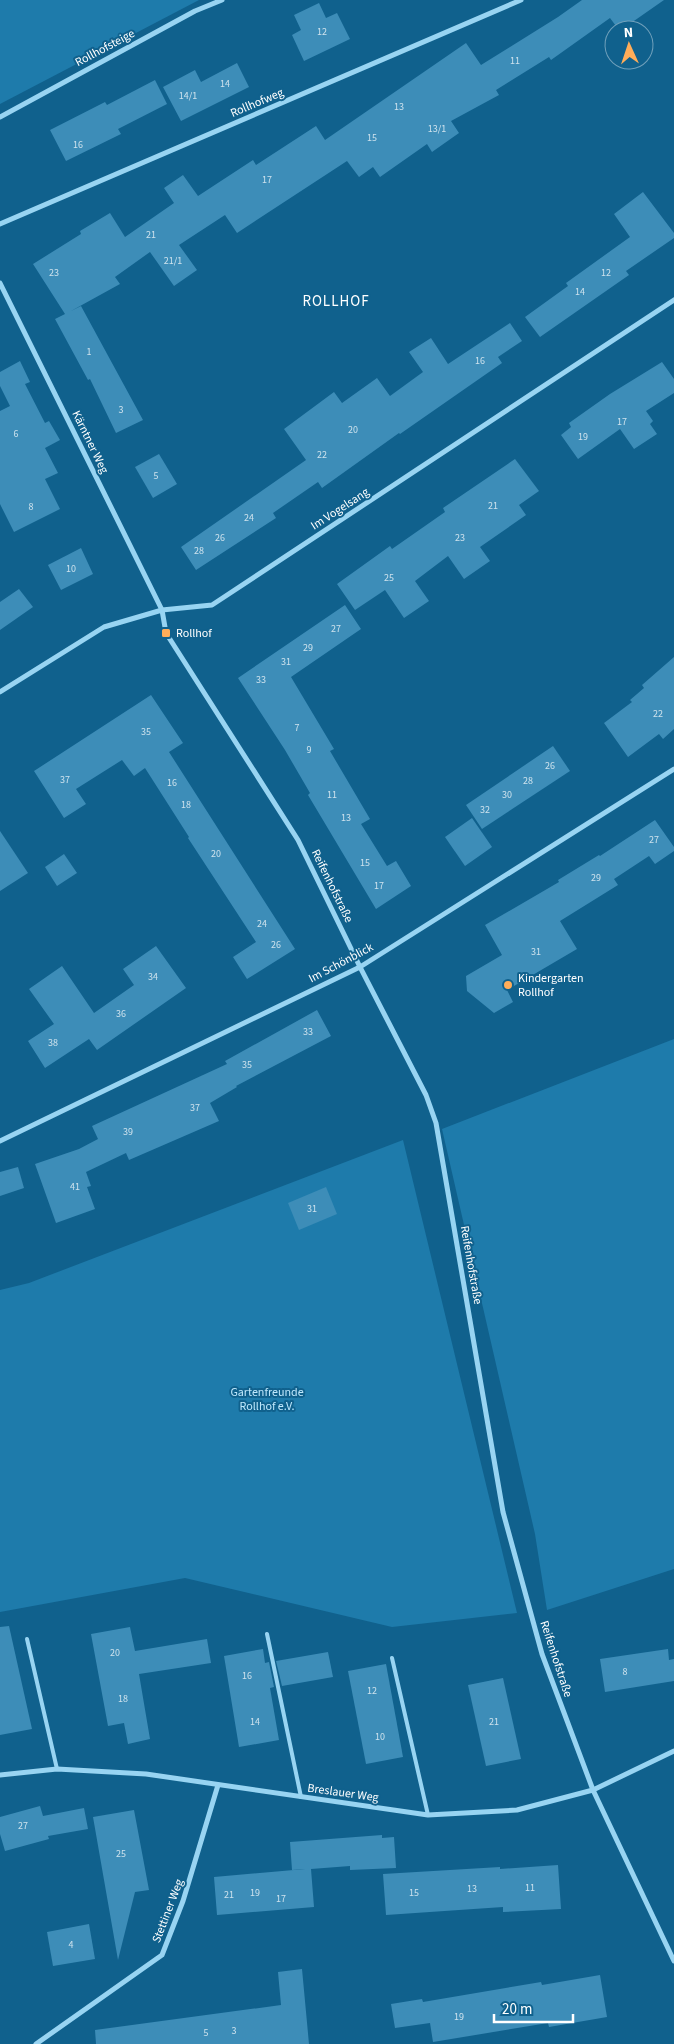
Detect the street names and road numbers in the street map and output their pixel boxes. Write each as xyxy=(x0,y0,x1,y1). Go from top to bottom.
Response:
street label: Rollhofsteige xyxy=(72,25,138,71)
street label: Rollhofweg xyxy=(228,84,286,122)
street label: Kärntner Weg xyxy=(67,408,113,476)
street label: Im Vogelsang xyxy=(307,484,373,534)
street label: Reifenhofstraße xyxy=(307,846,357,926)
street label: Im Schönblick xyxy=(306,939,376,987)
street label: Reifenhofstraße xyxy=(456,1224,486,1306)
street label: Reifenhofstraße xyxy=(536,1619,576,1700)
street label: Breslauer Weg xyxy=(306,1780,380,1806)
street label: Stettiner Weg xyxy=(148,1877,188,1945)

